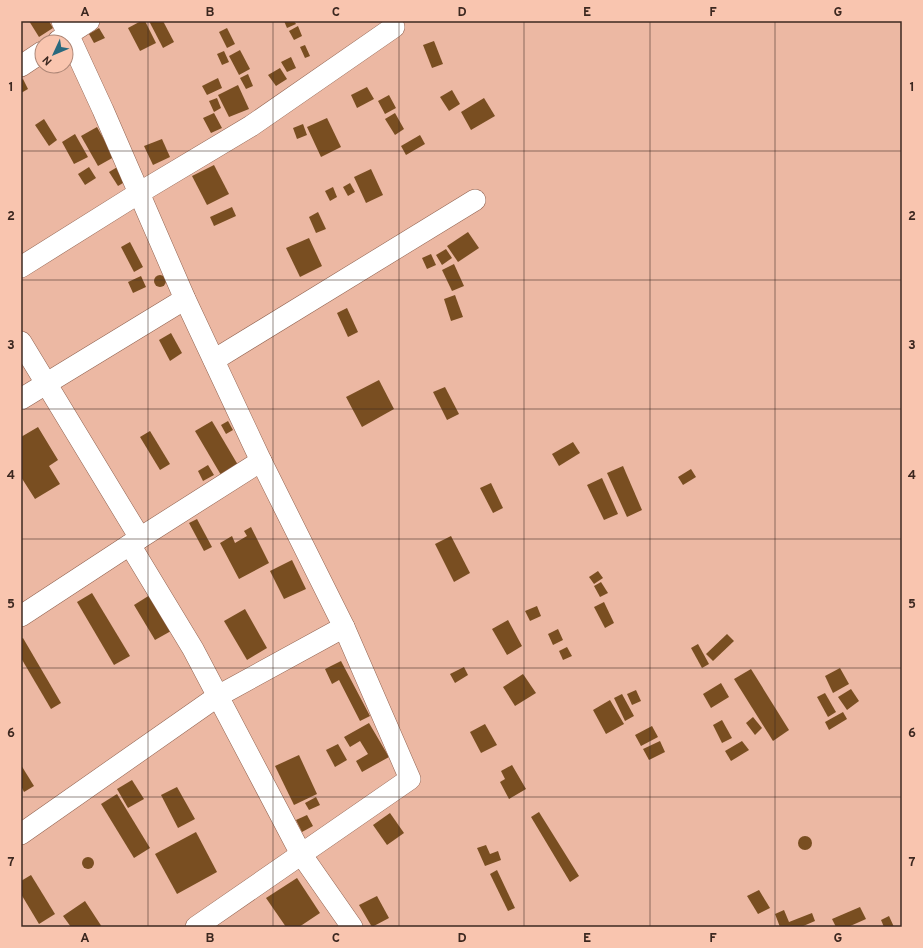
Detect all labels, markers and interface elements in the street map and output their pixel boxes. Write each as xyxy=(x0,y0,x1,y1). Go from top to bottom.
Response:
text: A xyxy=(80,5,90,21)
text: B xyxy=(206,5,215,21)
text: C xyxy=(332,5,340,21)
text: D xyxy=(457,5,467,21)
text: E xyxy=(583,5,591,21)
text: F xyxy=(709,5,717,21)
text: G xyxy=(834,5,843,21)
north arrow xyxy=(34,34,74,74)
text: N xyxy=(40,53,55,68)
text: 1 xyxy=(8,80,14,96)
text: 1 xyxy=(909,80,915,96)
text: 2 xyxy=(7,209,15,225)
text: 2 xyxy=(908,209,916,225)
text: 3 xyxy=(7,338,15,354)
text: 3 xyxy=(908,338,916,354)
text: 4 xyxy=(7,468,15,484)
text: 4 xyxy=(908,468,916,484)
text: 5 xyxy=(7,597,15,613)
text: 5 xyxy=(908,597,916,613)
text: 6 xyxy=(7,726,15,742)
text: 6 xyxy=(908,726,916,742)
text: 7 xyxy=(8,855,15,871)
text: 7 xyxy=(909,855,916,871)
text: A xyxy=(80,931,90,947)
text: B xyxy=(206,931,215,947)
text: C xyxy=(332,931,340,947)
text: D xyxy=(457,931,467,947)
text: E xyxy=(583,931,591,947)
text: F xyxy=(709,931,717,947)
text: G xyxy=(834,931,843,947)

